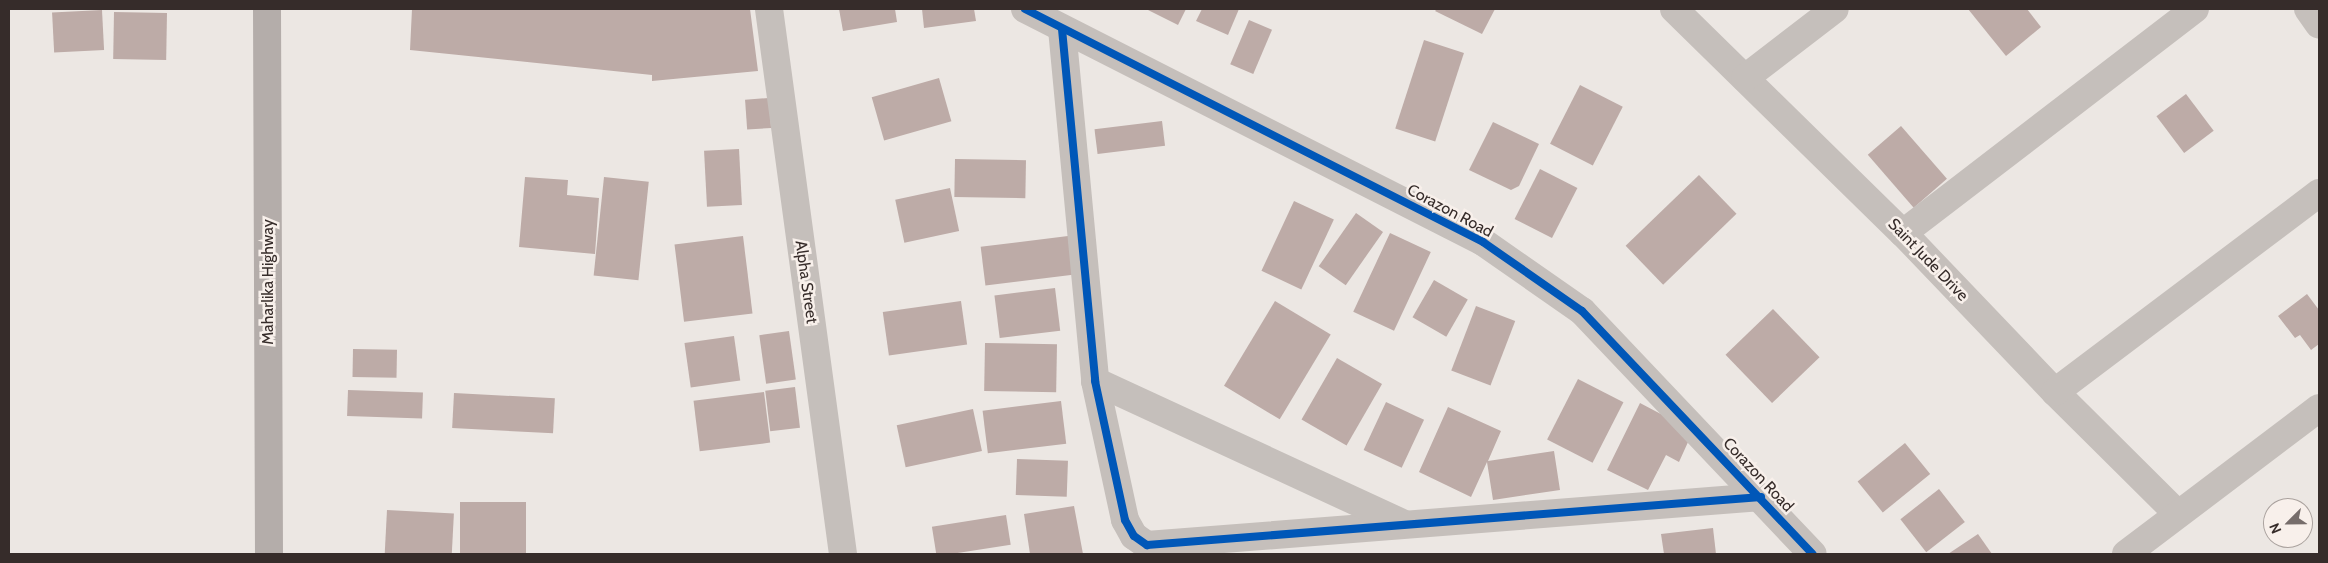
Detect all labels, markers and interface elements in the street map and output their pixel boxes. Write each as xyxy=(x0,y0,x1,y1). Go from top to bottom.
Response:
street label: Corazon Road xyxy=(1404,180,1496,242)
street label: Saint Jude Drive xyxy=(1884,215,1972,305)
street label: Maharlika Highway xyxy=(258,219,278,345)
street label: Alpha Street xyxy=(791,239,821,325)
street label: Corazon Road xyxy=(1719,434,1797,516)
north arrow xyxy=(2263,498,2313,548)
text: N xyxy=(2265,520,2285,537)

